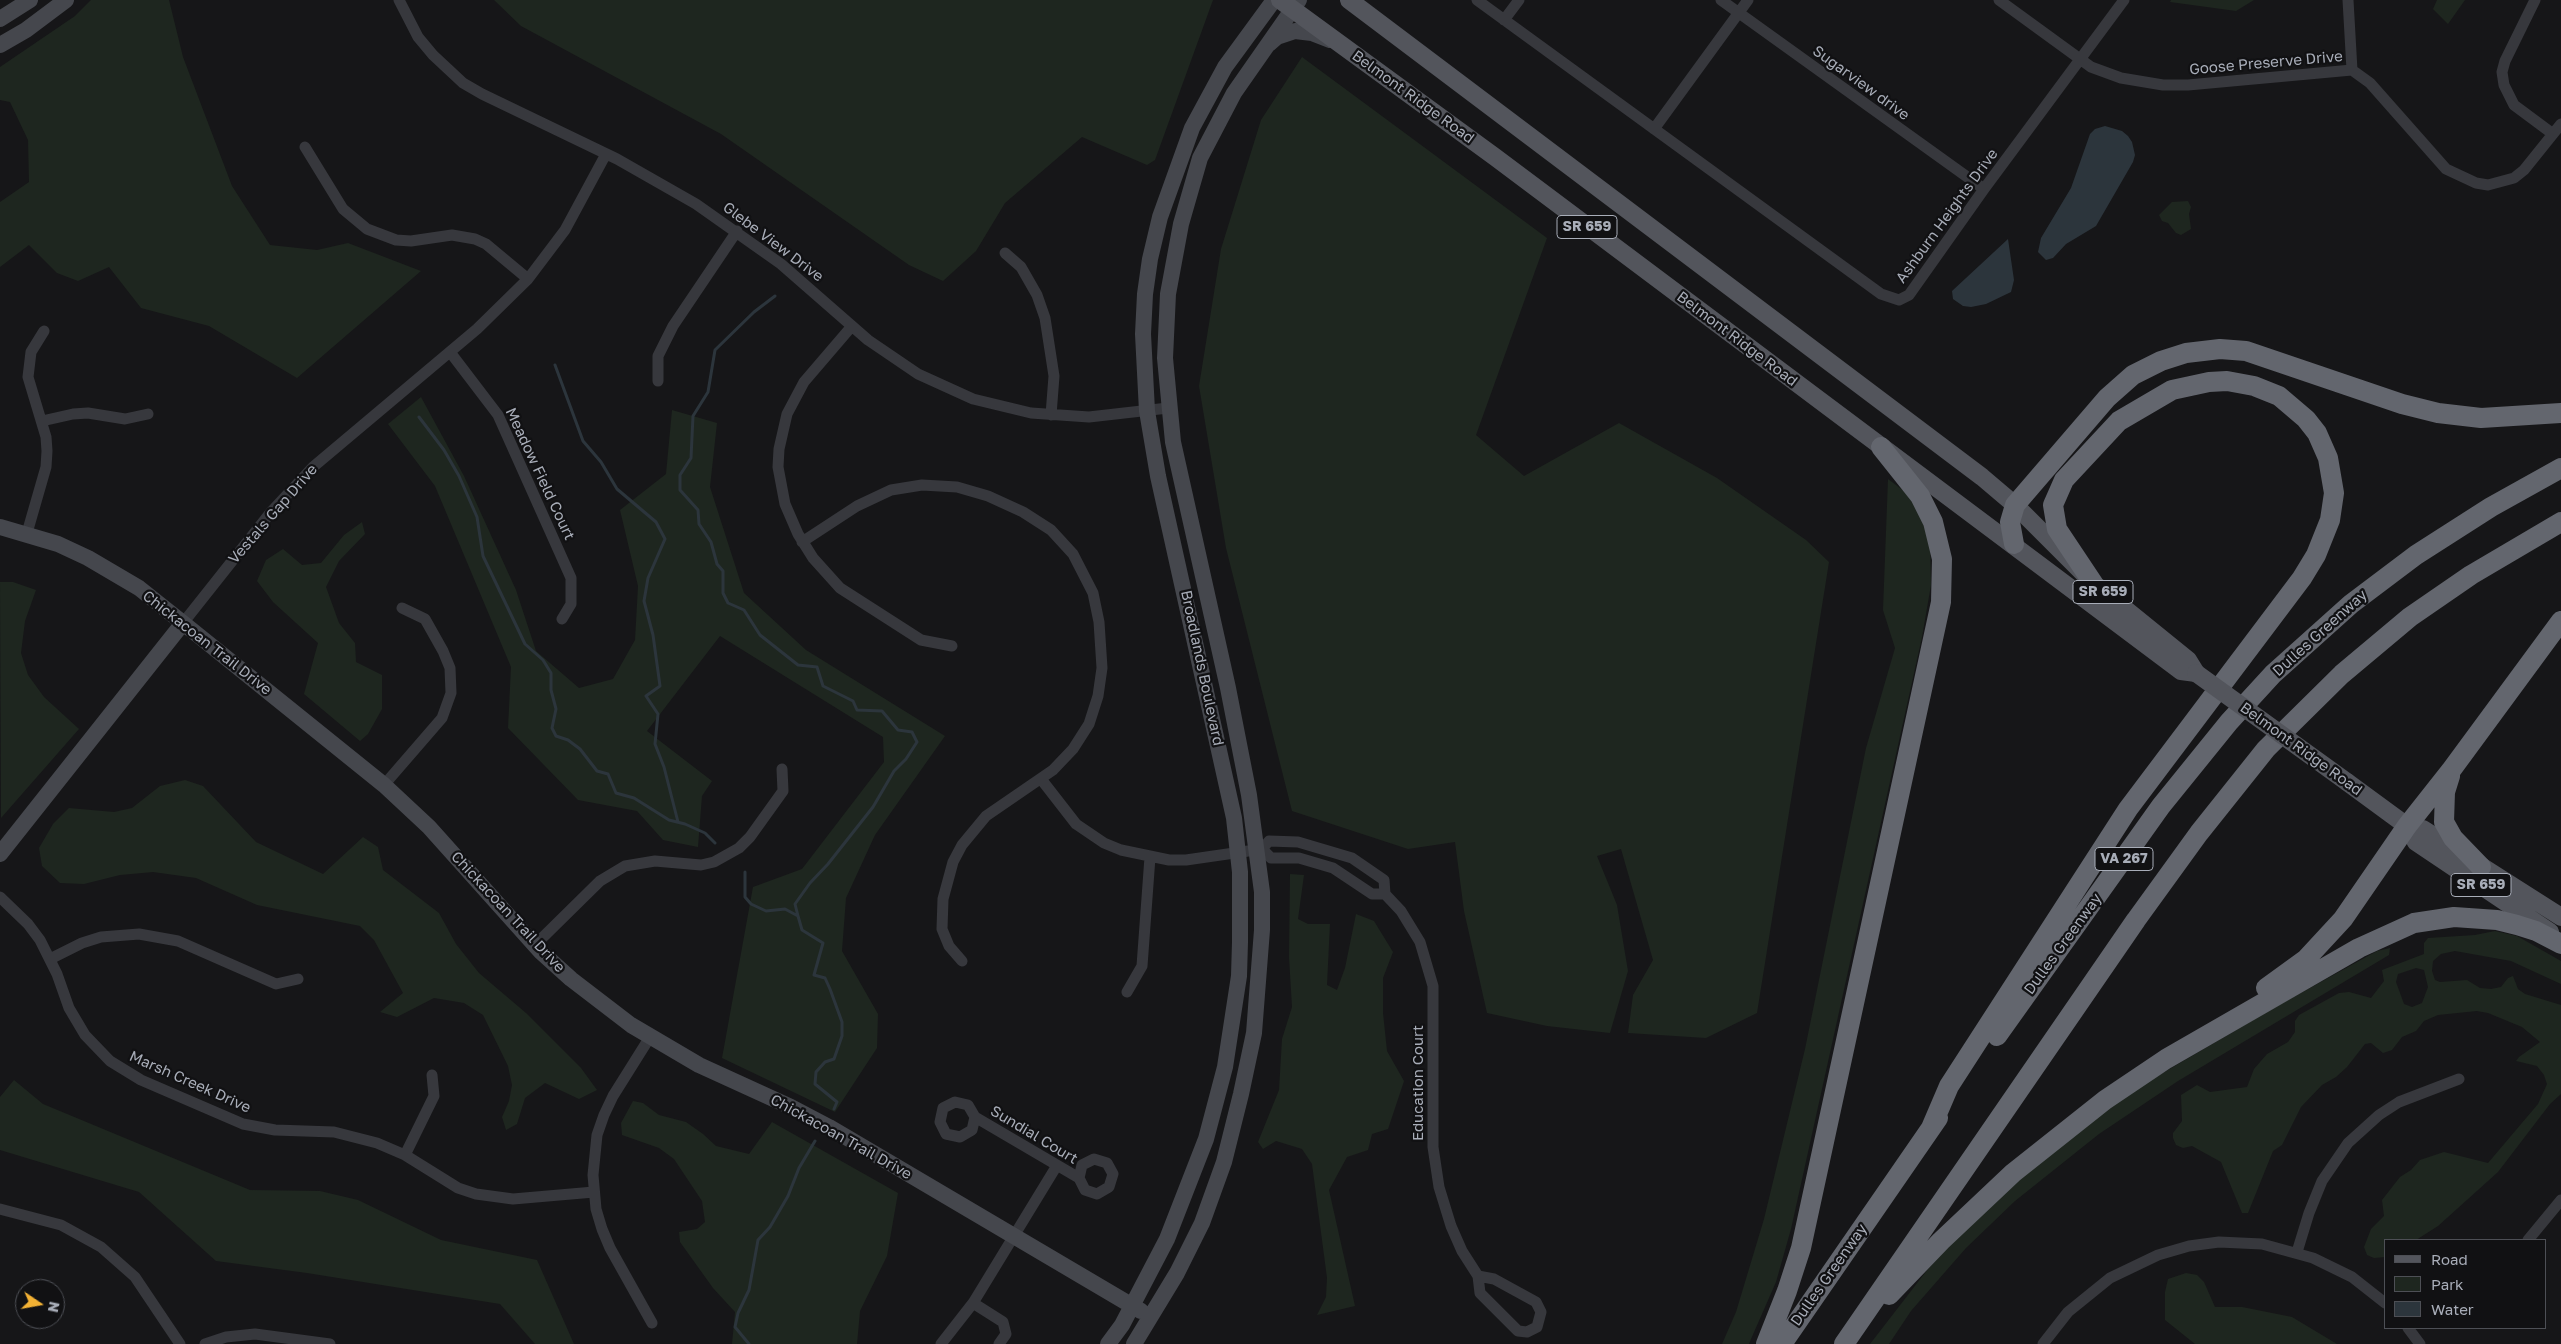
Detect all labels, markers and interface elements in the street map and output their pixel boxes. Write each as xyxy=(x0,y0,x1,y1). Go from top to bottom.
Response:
street label: Sugarview drive xyxy=(1809,42,1913,124)
street label: Belmont Ridge Road xyxy=(1348,47,1478,147)
street label: Goose Preserve Drive xyxy=(2189,47,2343,79)
street label: Ashburn Heights Drive xyxy=(1892,145,2002,287)
street label: Glebe View Drive xyxy=(719,198,827,286)
road number: SR 659 xyxy=(1557,216,1617,238)
street label: Belmont Ridge Road xyxy=(1673,288,1801,390)
street label: Meadow Field Court xyxy=(501,405,579,543)
street label: Vestals Gap Drive xyxy=(225,461,321,567)
road number: SR 659 xyxy=(2073,580,2133,604)
street label: Dulles Greenway xyxy=(2269,586,2371,680)
street label: Chickacoan Trail Drive xyxy=(139,587,275,699)
street label: Broadlands Boulevard xyxy=(1177,589,1227,747)
street label: Belmont Ridge Road xyxy=(2236,699,2366,799)
street label: Chickacoan Trail Drive xyxy=(447,848,569,976)
road number: VA 267 xyxy=(2095,848,2153,871)
road number: SR 659 xyxy=(2451,874,2511,896)
street label: Dulles Greenway xyxy=(2020,890,2106,998)
street label: Education Court xyxy=(1409,1025,1427,1141)
street label: Marsh Creek Drive xyxy=(127,1047,253,1117)
street label: Chickacoan Trail Drive xyxy=(767,1091,915,1183)
street label: Sundial Court xyxy=(987,1102,1081,1168)
street label: Dulles Greenway xyxy=(1787,1220,1871,1330)
legend xyxy=(2384,1239,2546,1329)
text: Road xyxy=(2431,1250,2468,1268)
text: Park xyxy=(2431,1275,2463,1293)
north arrow xyxy=(15,1279,65,1329)
text: N xyxy=(45,1300,64,1314)
text: Water xyxy=(2431,1300,2474,1318)

